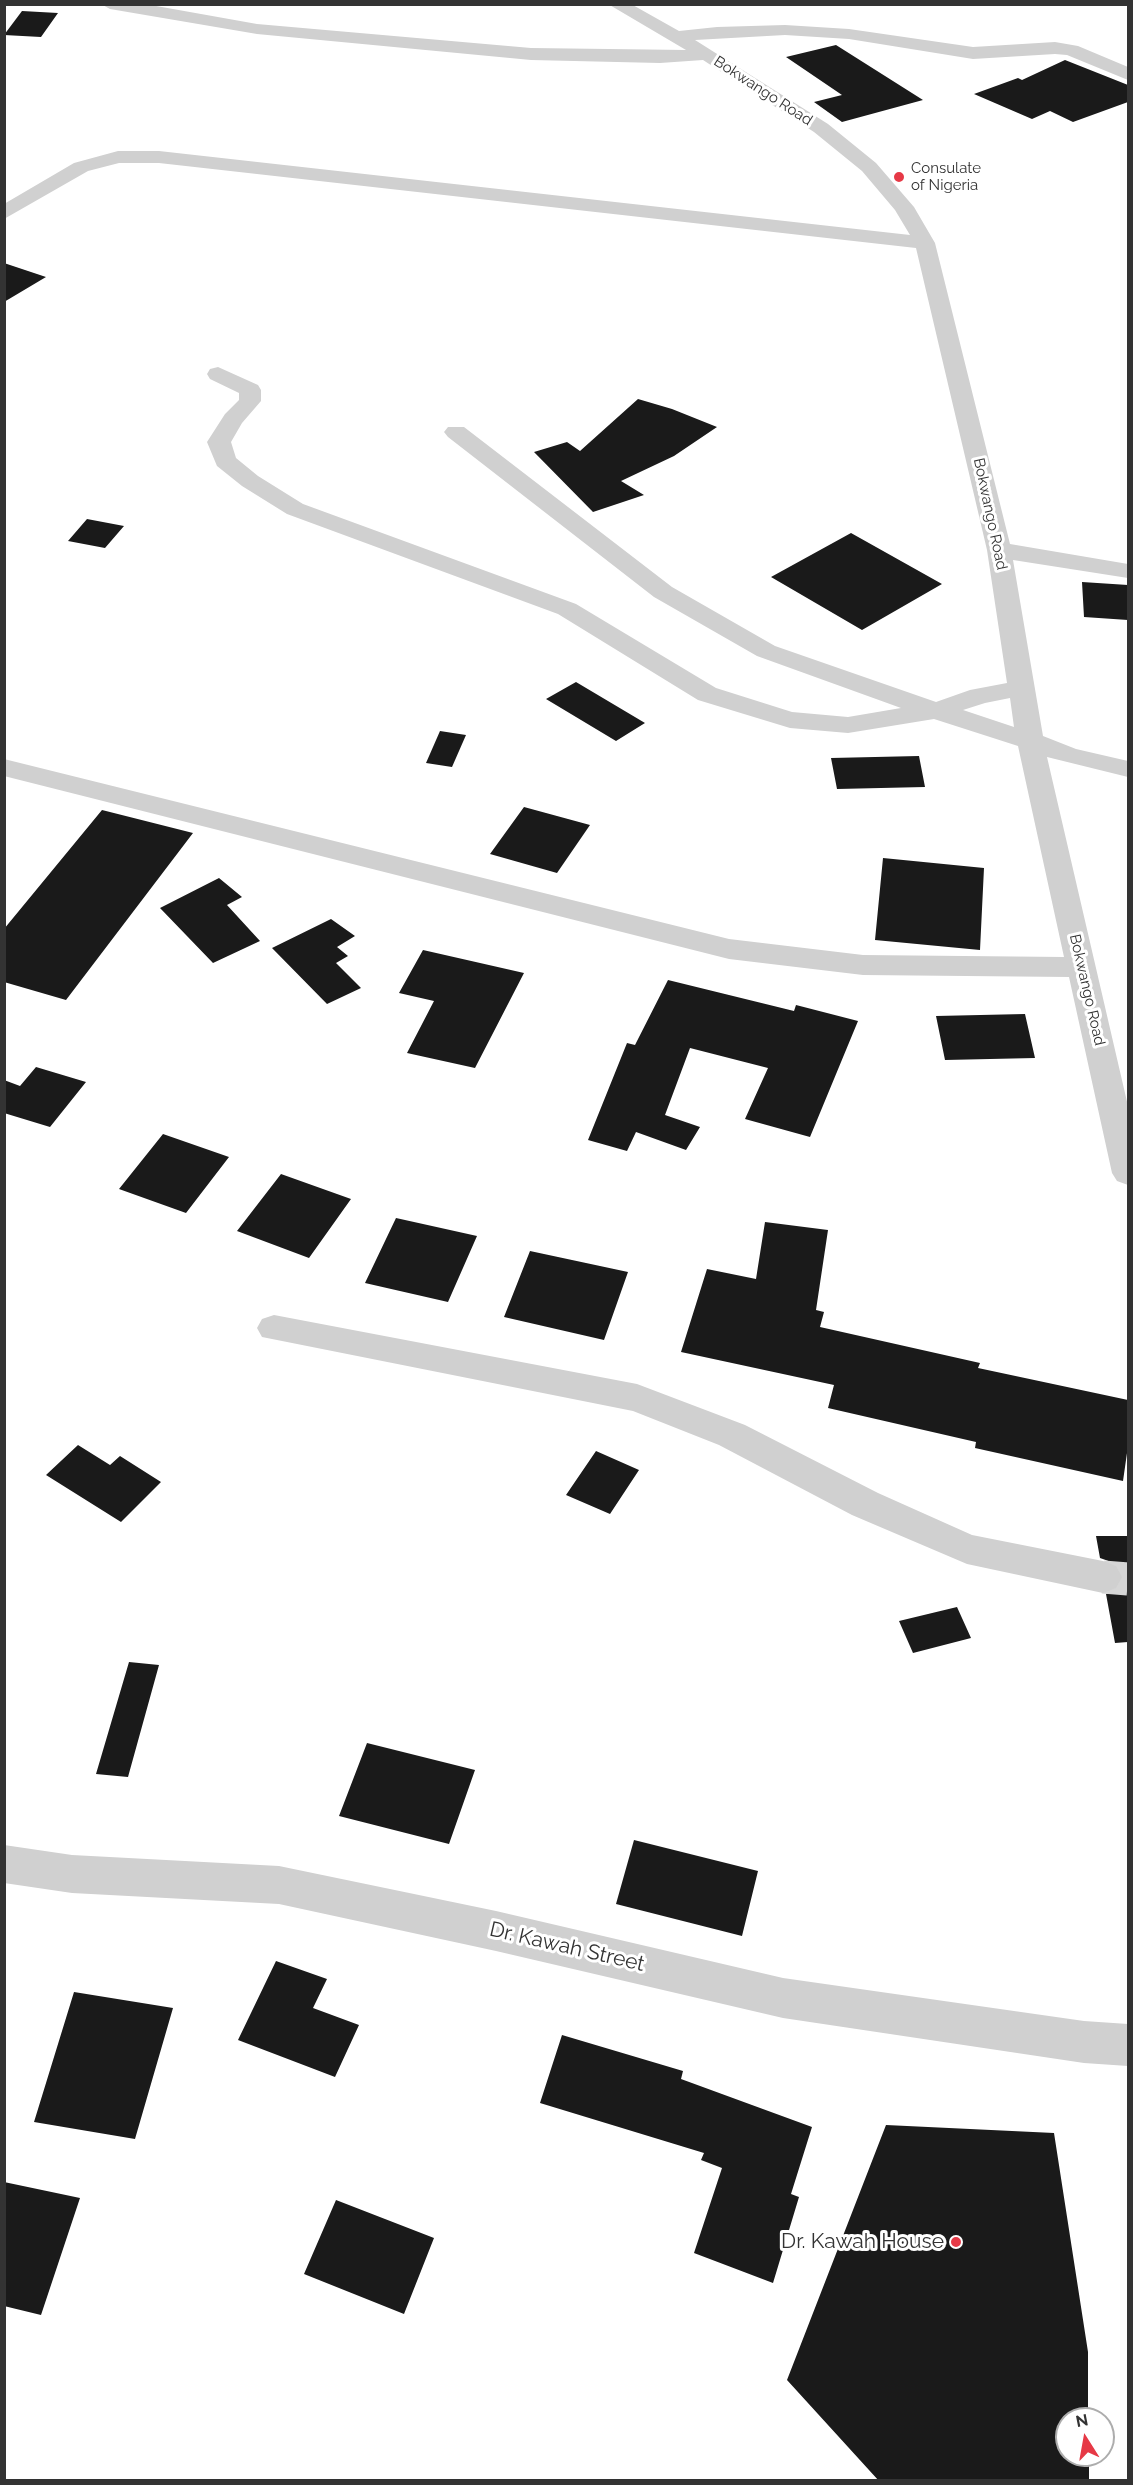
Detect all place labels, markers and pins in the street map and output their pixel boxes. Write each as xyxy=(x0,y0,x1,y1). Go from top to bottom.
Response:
place label: Consulate of Nigeria xyxy=(911,159,981,194)
marker: Consulate of Nigeria xyxy=(892,170,906,184)
place label: Dr. Kawah House xyxy=(781,2229,944,2255)
marker: Dr. Kawah House xyxy=(949,2235,963,2249)

